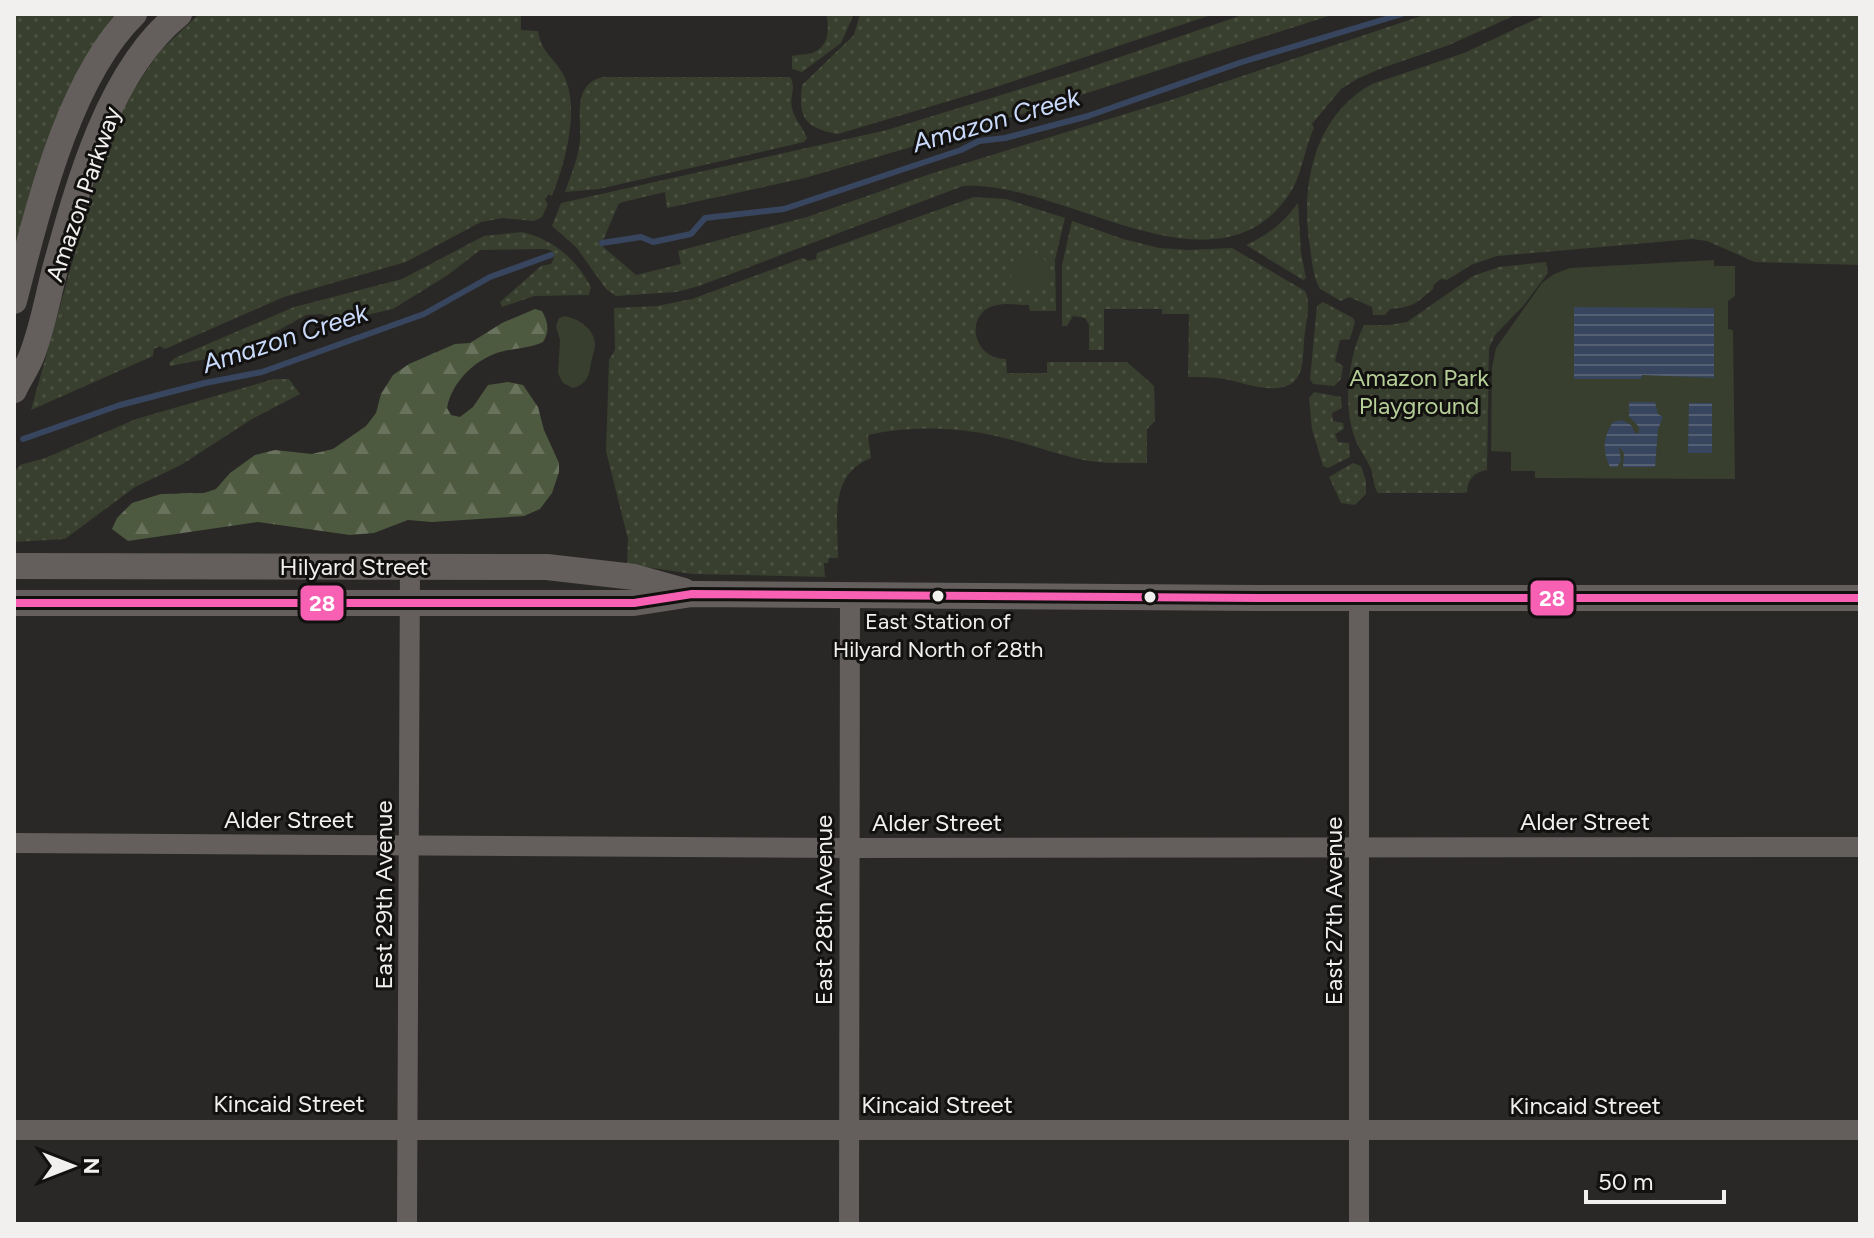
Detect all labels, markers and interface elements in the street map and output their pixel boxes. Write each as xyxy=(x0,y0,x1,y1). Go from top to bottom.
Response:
water label: Amazon Creek xyxy=(908,80,1085,159)
street label: Amazon Parkway xyxy=(40,103,127,285)
water label: Amazon Creek xyxy=(197,296,373,380)
park label: Amazon Park Playground xyxy=(1349,363,1489,420)
street label: Hilyard Street xyxy=(280,552,428,581)
line badge: 28 xyxy=(1529,579,1575,617)
line badge: 28 xyxy=(299,584,345,622)
text: 28 xyxy=(1539,585,1565,612)
marker: East Station of Hilyard North of 28th xyxy=(930,588,946,604)
unlabelled marker xyxy=(1142,589,1158,605)
text: 28 xyxy=(309,590,335,617)
place label: East Station of Hilyard North of 28th xyxy=(833,608,1043,663)
street label: East 29th Avenue xyxy=(369,800,398,990)
street label: Alder Street xyxy=(224,805,354,834)
street label: Alder Street xyxy=(1520,807,1650,836)
street label: Alder Street xyxy=(872,808,1002,837)
street label: East 28th Avenue xyxy=(809,815,838,1005)
street label: East 27th Avenue xyxy=(1319,817,1348,1005)
street label: Kincaid Street xyxy=(213,1089,365,1118)
street label: Kincaid Street xyxy=(861,1090,1013,1119)
street label: Kincaid Street xyxy=(1509,1091,1661,1120)
north arrow xyxy=(32,1126,112,1206)
scale bar xyxy=(1586,1154,1724,1204)
text: N xyxy=(78,1157,105,1175)
text: 50 m xyxy=(1598,1167,1654,1196)

